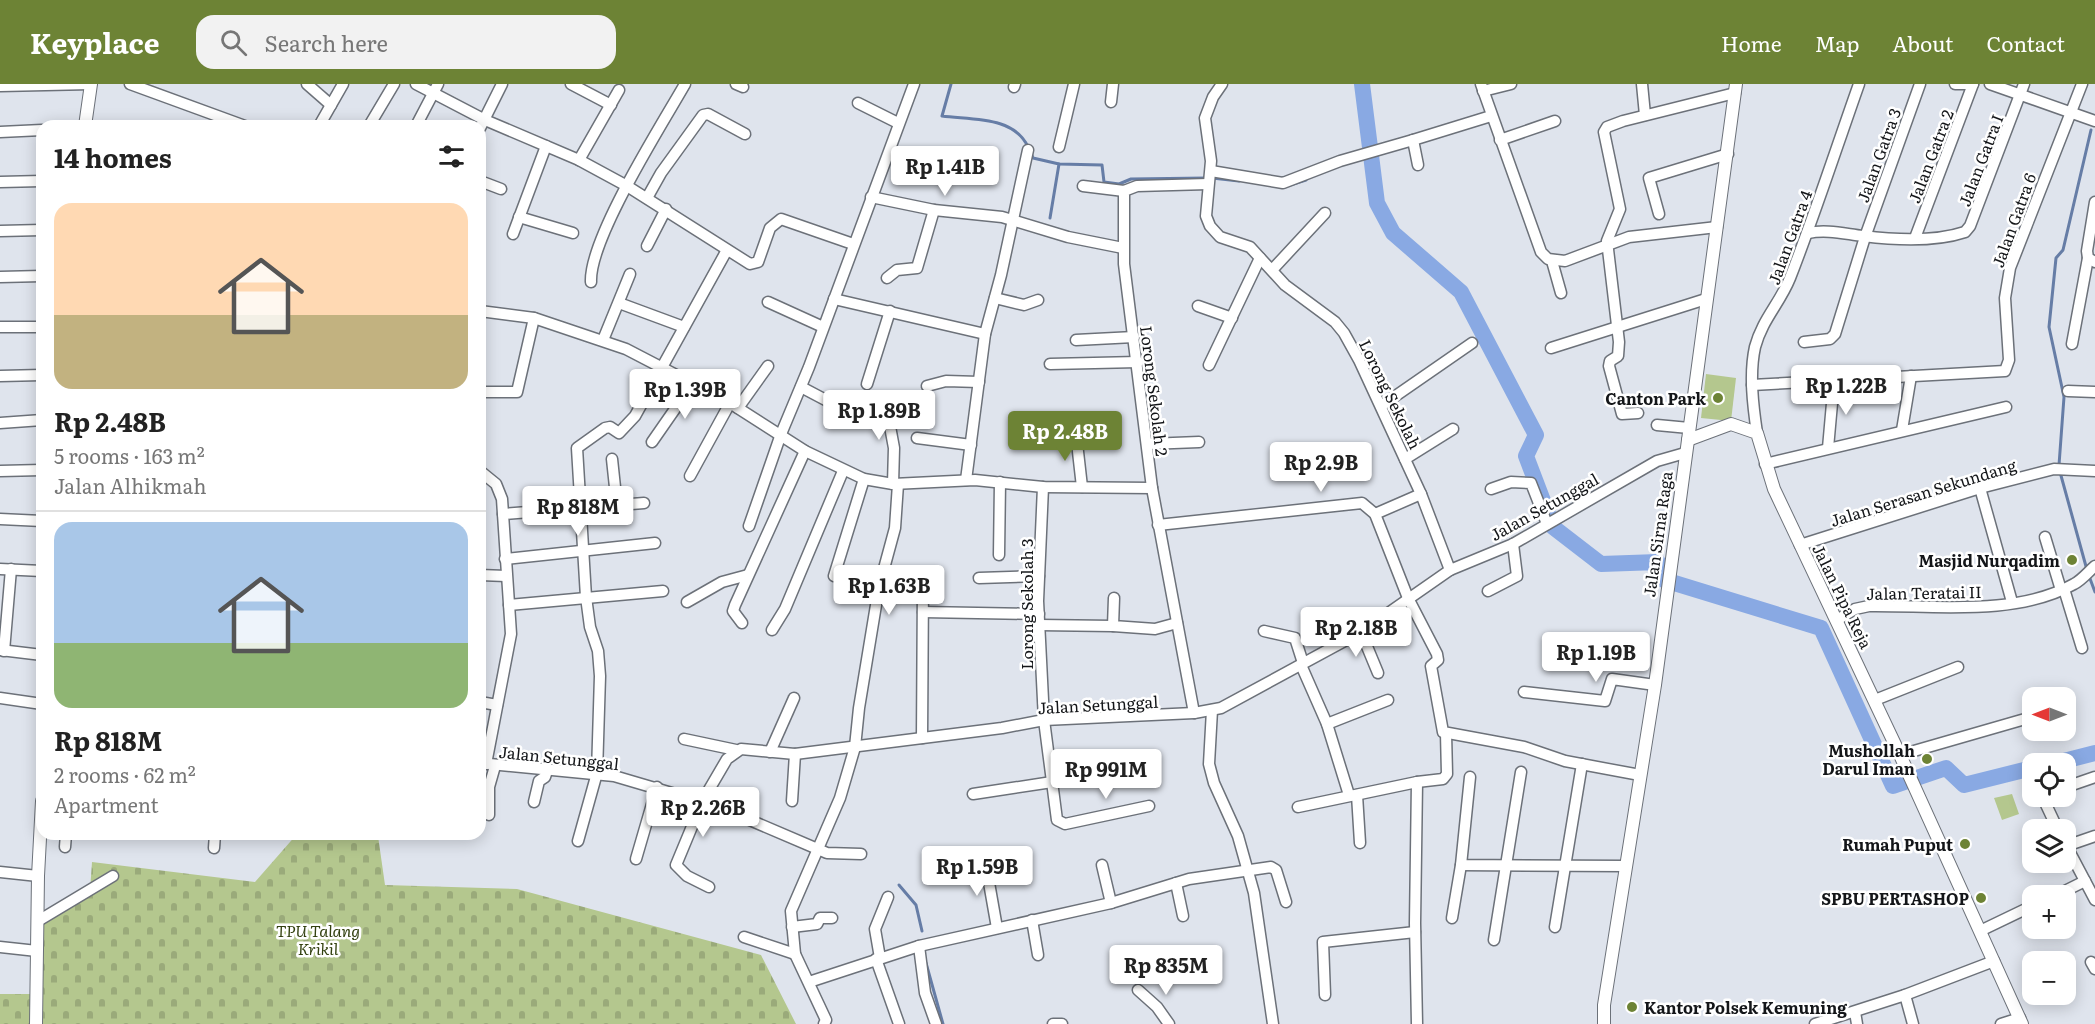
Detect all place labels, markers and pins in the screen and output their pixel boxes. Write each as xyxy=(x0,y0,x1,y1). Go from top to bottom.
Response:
pin: Rp 1.41B xyxy=(883,146,1007,197)
pin: Rp 1.22B xyxy=(1784,365,1908,416)
pin: Rp 1.39B xyxy=(623,369,747,420)
place label: Canton Park xyxy=(1605,386,1706,410)
pin: Rp 1.89B xyxy=(817,390,941,441)
marker: Canton Park xyxy=(1711,391,1725,405)
pin: Rp 2.48B xyxy=(1003,411,1127,462)
pin: Rp 2.9B xyxy=(1266,442,1376,493)
pin: Rp 818M xyxy=(523,486,633,537)
place label: Masjid Nurqadim xyxy=(1919,548,2060,572)
marker: Masjid Nurqadim xyxy=(2065,553,2079,567)
pin: Rp 1.63B xyxy=(827,565,951,616)
pin: Rp 2.18B xyxy=(1294,607,1418,658)
pin: Rp 1.19B xyxy=(1534,632,1658,683)
place label: Mushollah Darul Iman xyxy=(1822,738,1915,780)
pin: Rp 991M xyxy=(1051,749,1161,800)
marker: Mushollah Darul Iman xyxy=(1920,752,1934,766)
pin: Rp 2.26B xyxy=(641,787,765,838)
place label: Rumah Puput xyxy=(1842,832,1953,856)
marker: Rumah Puput xyxy=(1958,837,1972,851)
pin: Rp 1.59B xyxy=(915,846,1039,897)
place label: SPBU PERTASHOP xyxy=(1821,886,1970,910)
marker: SPBU PERTASHOP xyxy=(1974,891,1988,905)
pin: Rp 835M xyxy=(1111,945,1221,996)
place label: Kantor Polsek Kemuning xyxy=(1644,995,1847,1019)
marker: Kantor Polsek Kemuning xyxy=(1625,1000,1639,1014)

